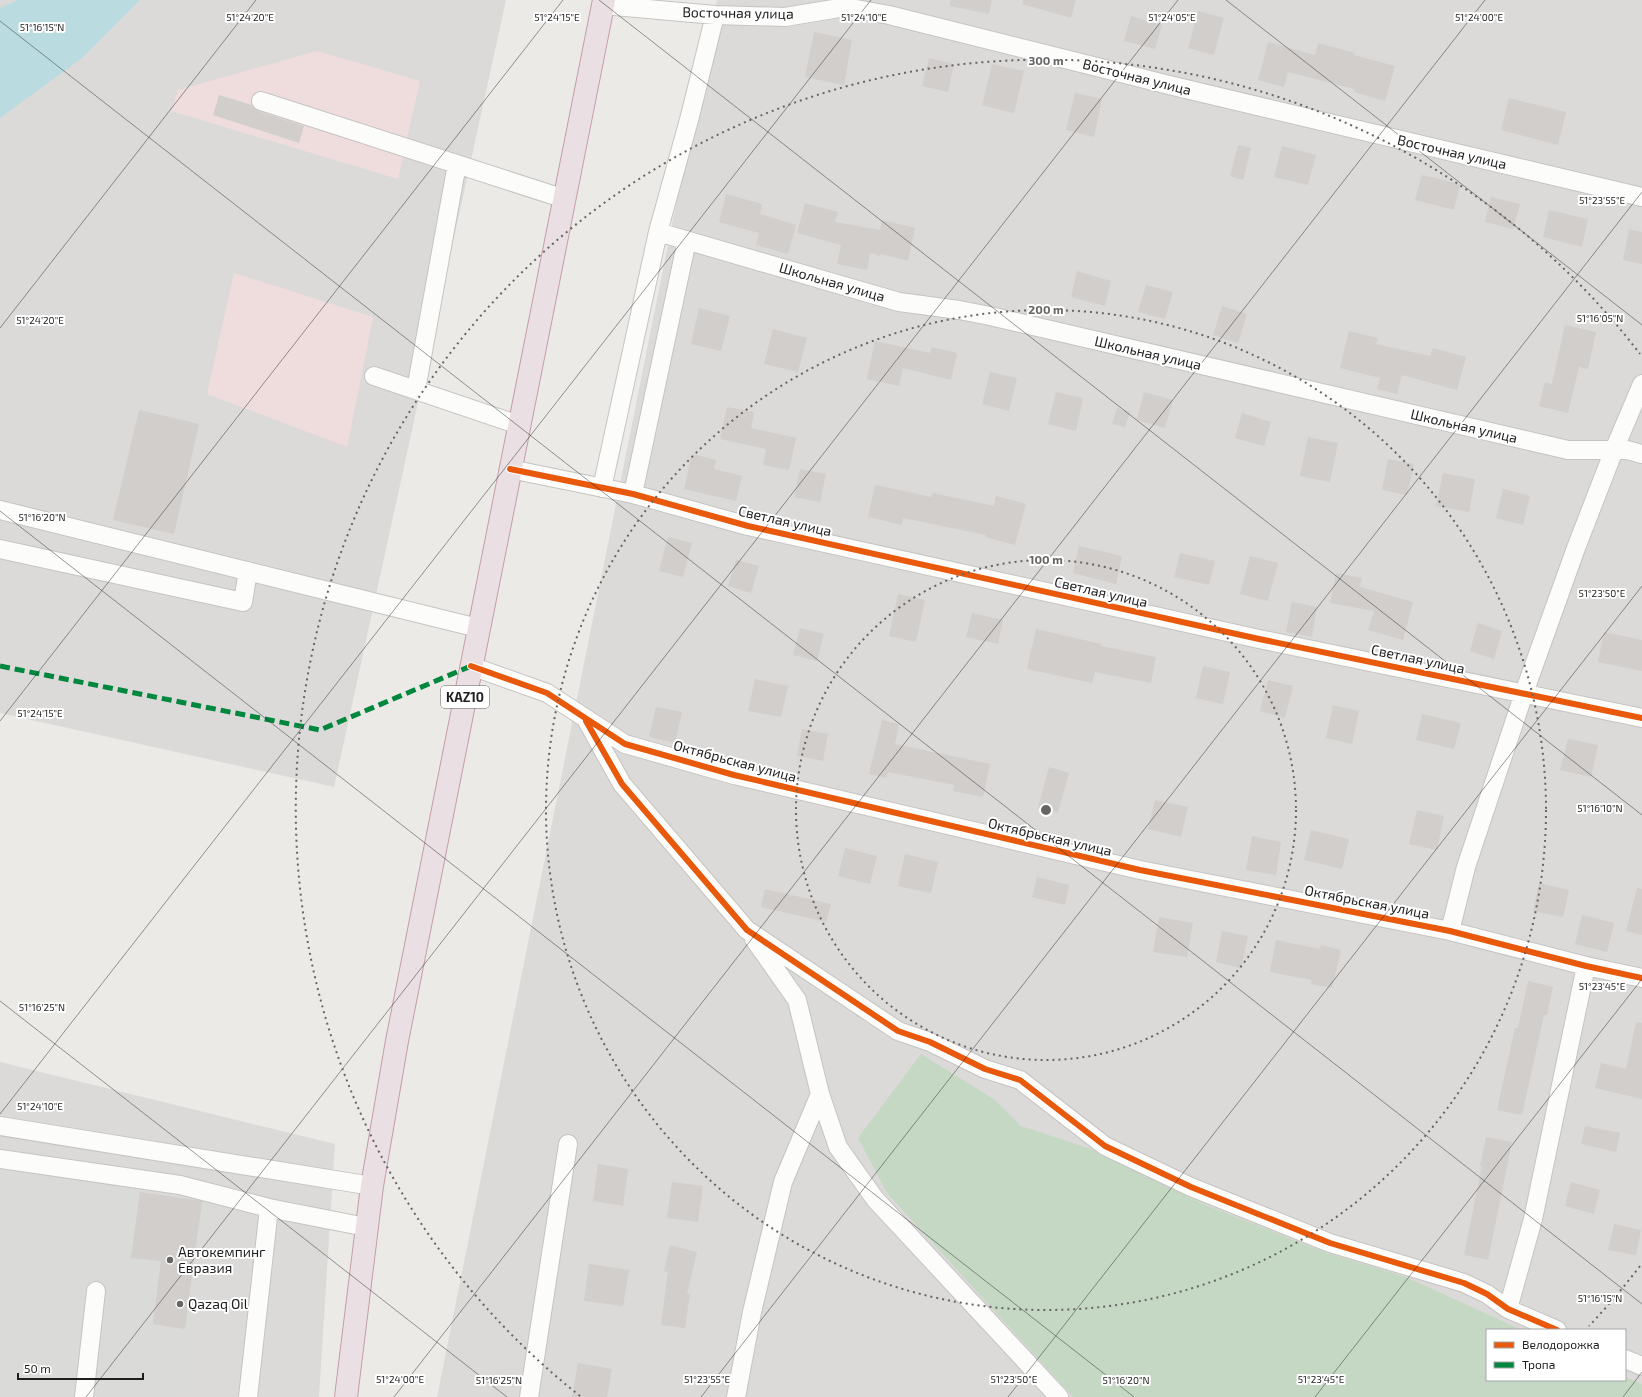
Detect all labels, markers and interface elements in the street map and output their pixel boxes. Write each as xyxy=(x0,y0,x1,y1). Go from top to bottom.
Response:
street label: Восточная улица xyxy=(682,3,794,22)
text: 51°24'20"E xyxy=(226,11,274,23)
text: 51°24'15"E xyxy=(534,11,580,23)
text: 51°24'10"E xyxy=(841,11,887,23)
text: 51°24'05"E xyxy=(1148,11,1196,23)
text: 51°24'00"E xyxy=(1455,11,1503,23)
text: 51°16'15"N xyxy=(20,21,64,33)
text: 300 m xyxy=(1028,53,1064,67)
street label: Восточная улица xyxy=(1081,55,1193,98)
street label: Восточная улица xyxy=(1396,131,1508,172)
text: 51°23'55"E xyxy=(1579,194,1625,206)
street label: Школьная улица xyxy=(777,258,887,305)
text: 200 m xyxy=(1028,302,1064,316)
text: 51°16'05"N xyxy=(1577,312,1623,324)
text: 51°24'20"E xyxy=(16,314,64,326)
street label: Школьная улица xyxy=(1093,332,1203,373)
street label: Школьная улица xyxy=(1409,405,1519,446)
street label: Светлая улица xyxy=(737,502,833,540)
text: 51°16'20"N xyxy=(19,511,66,523)
text: 100 m xyxy=(1029,552,1063,566)
street label: Светлая улица xyxy=(1053,573,1149,611)
text: 51°23'50"E xyxy=(1579,587,1626,599)
street label: Светлая улица xyxy=(1370,640,1466,677)
road number: KAZ10 xyxy=(441,686,489,708)
text: 51°24'15"E xyxy=(17,707,63,719)
street label: Октябрьская улица xyxy=(672,736,799,785)
text: 51°16'10"N xyxy=(1577,802,1623,814)
centre of rings xyxy=(1039,803,1053,817)
street label: Октябрьская улица xyxy=(986,814,1114,859)
street label: Октябрьская улица xyxy=(1303,881,1431,922)
text: 51°23'45"E xyxy=(1579,980,1626,992)
text: 51°16'25"N xyxy=(19,1001,65,1013)
text: 51°24'10"E xyxy=(17,1100,63,1112)
place label: Автокемпинг Евразия xyxy=(178,1243,266,1276)
marker: Автокемпинг Евразия xyxy=(165,1255,175,1265)
text: 51°16'15"N xyxy=(1578,1292,1622,1304)
place label: Qazaq Oil xyxy=(188,1295,249,1312)
marker: Qazaq Oil xyxy=(175,1299,185,1309)
legend xyxy=(1486,1329,1626,1381)
text: Велодорожка xyxy=(1522,1337,1600,1351)
scale bar xyxy=(18,1355,143,1381)
text: Тропа xyxy=(1522,1357,1555,1371)
text: 50 m xyxy=(24,1361,51,1375)
text: 51°24'00"E xyxy=(376,1373,424,1385)
text: 51°23'55"E xyxy=(684,1373,730,1385)
text: 51°23'50"E xyxy=(991,1373,1038,1385)
text: 51°23'45"E xyxy=(1298,1373,1345,1385)
text: 51°16'25"N xyxy=(476,1374,522,1386)
text: 51°16'20"N xyxy=(1103,1374,1150,1386)

